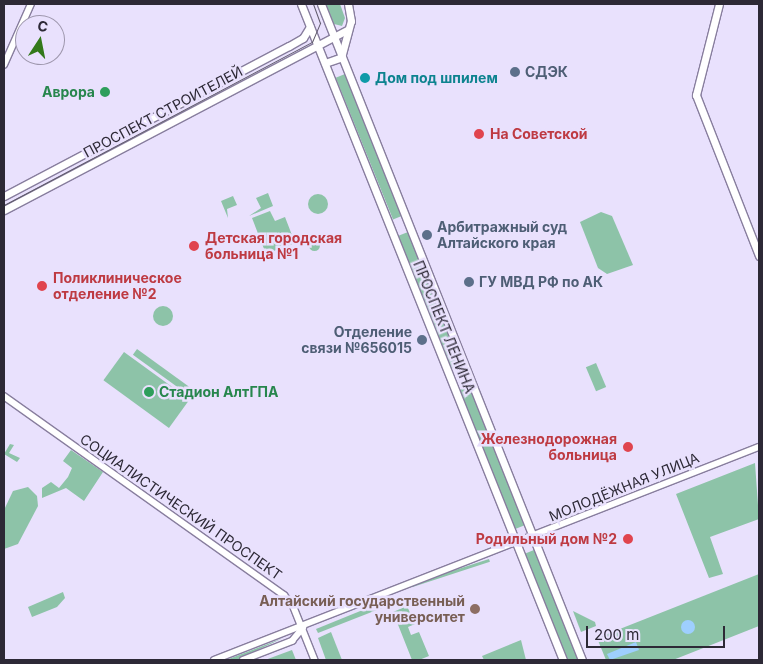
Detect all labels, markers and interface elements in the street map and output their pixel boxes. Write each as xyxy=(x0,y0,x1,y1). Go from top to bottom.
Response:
north arrow xyxy=(15,15,65,65)
text: С xyxy=(36,16,49,35)
street label: ПРОСПЕКТ СТРОИТЕЛЕЙ xyxy=(81,63,245,161)
place label: СДЭК xyxy=(525,64,568,80)
marker: СДЭК xyxy=(509,66,521,78)
place label: Дом под шпилем xyxy=(375,70,498,86)
marker: Дом под шпилем xyxy=(359,72,371,84)
place label: Аврора xyxy=(42,84,95,100)
marker: Аврора xyxy=(99,86,111,98)
place label: На Советской xyxy=(490,126,587,142)
marker: На Советской xyxy=(472,127,486,141)
place label: Арбитражный суд Алтайского края xyxy=(437,219,567,252)
marker: Арбитражный суд Алтайского края xyxy=(421,229,433,241)
place label: Детская городская больница №1 xyxy=(205,230,342,262)
marker: Детская городская больница №1 xyxy=(187,239,201,253)
street label: ПРОСПЕКТ ЛЕНИНА xyxy=(410,258,478,396)
place label: Поликлиническое отделение №2 xyxy=(53,270,182,302)
place label: ГУ МВД РФ по АК xyxy=(479,274,603,290)
marker: ГУ МВД РФ по АК xyxy=(463,276,475,288)
marker: Поликлиническое отделение №2 xyxy=(35,279,49,293)
place label: Отделение связи №656015 xyxy=(301,324,412,357)
marker: Отделение связи №656015 xyxy=(416,334,428,346)
place label: Стадион АлтГПА xyxy=(159,384,278,400)
marker: Стадион АлтГПА xyxy=(143,386,155,398)
street label: СОЦИАЛИСТИЧЕСКИЙ ПРОСПЕКТ xyxy=(77,431,285,583)
place label: Железнодорожная больница xyxy=(481,431,617,464)
marker: Железнодорожная больница xyxy=(621,440,635,454)
street label: МОЛОДЁЖНАЯ УЛИЦА xyxy=(546,449,702,525)
place label: Родильный дом №2 xyxy=(476,531,617,547)
marker: Родильный дом №2 xyxy=(621,532,635,546)
place label: Алтайский государственный университет xyxy=(259,593,465,626)
marker: Алтайский государственный университет xyxy=(469,603,481,615)
scale bar xyxy=(588,616,727,648)
text: 200 m xyxy=(594,625,639,644)

